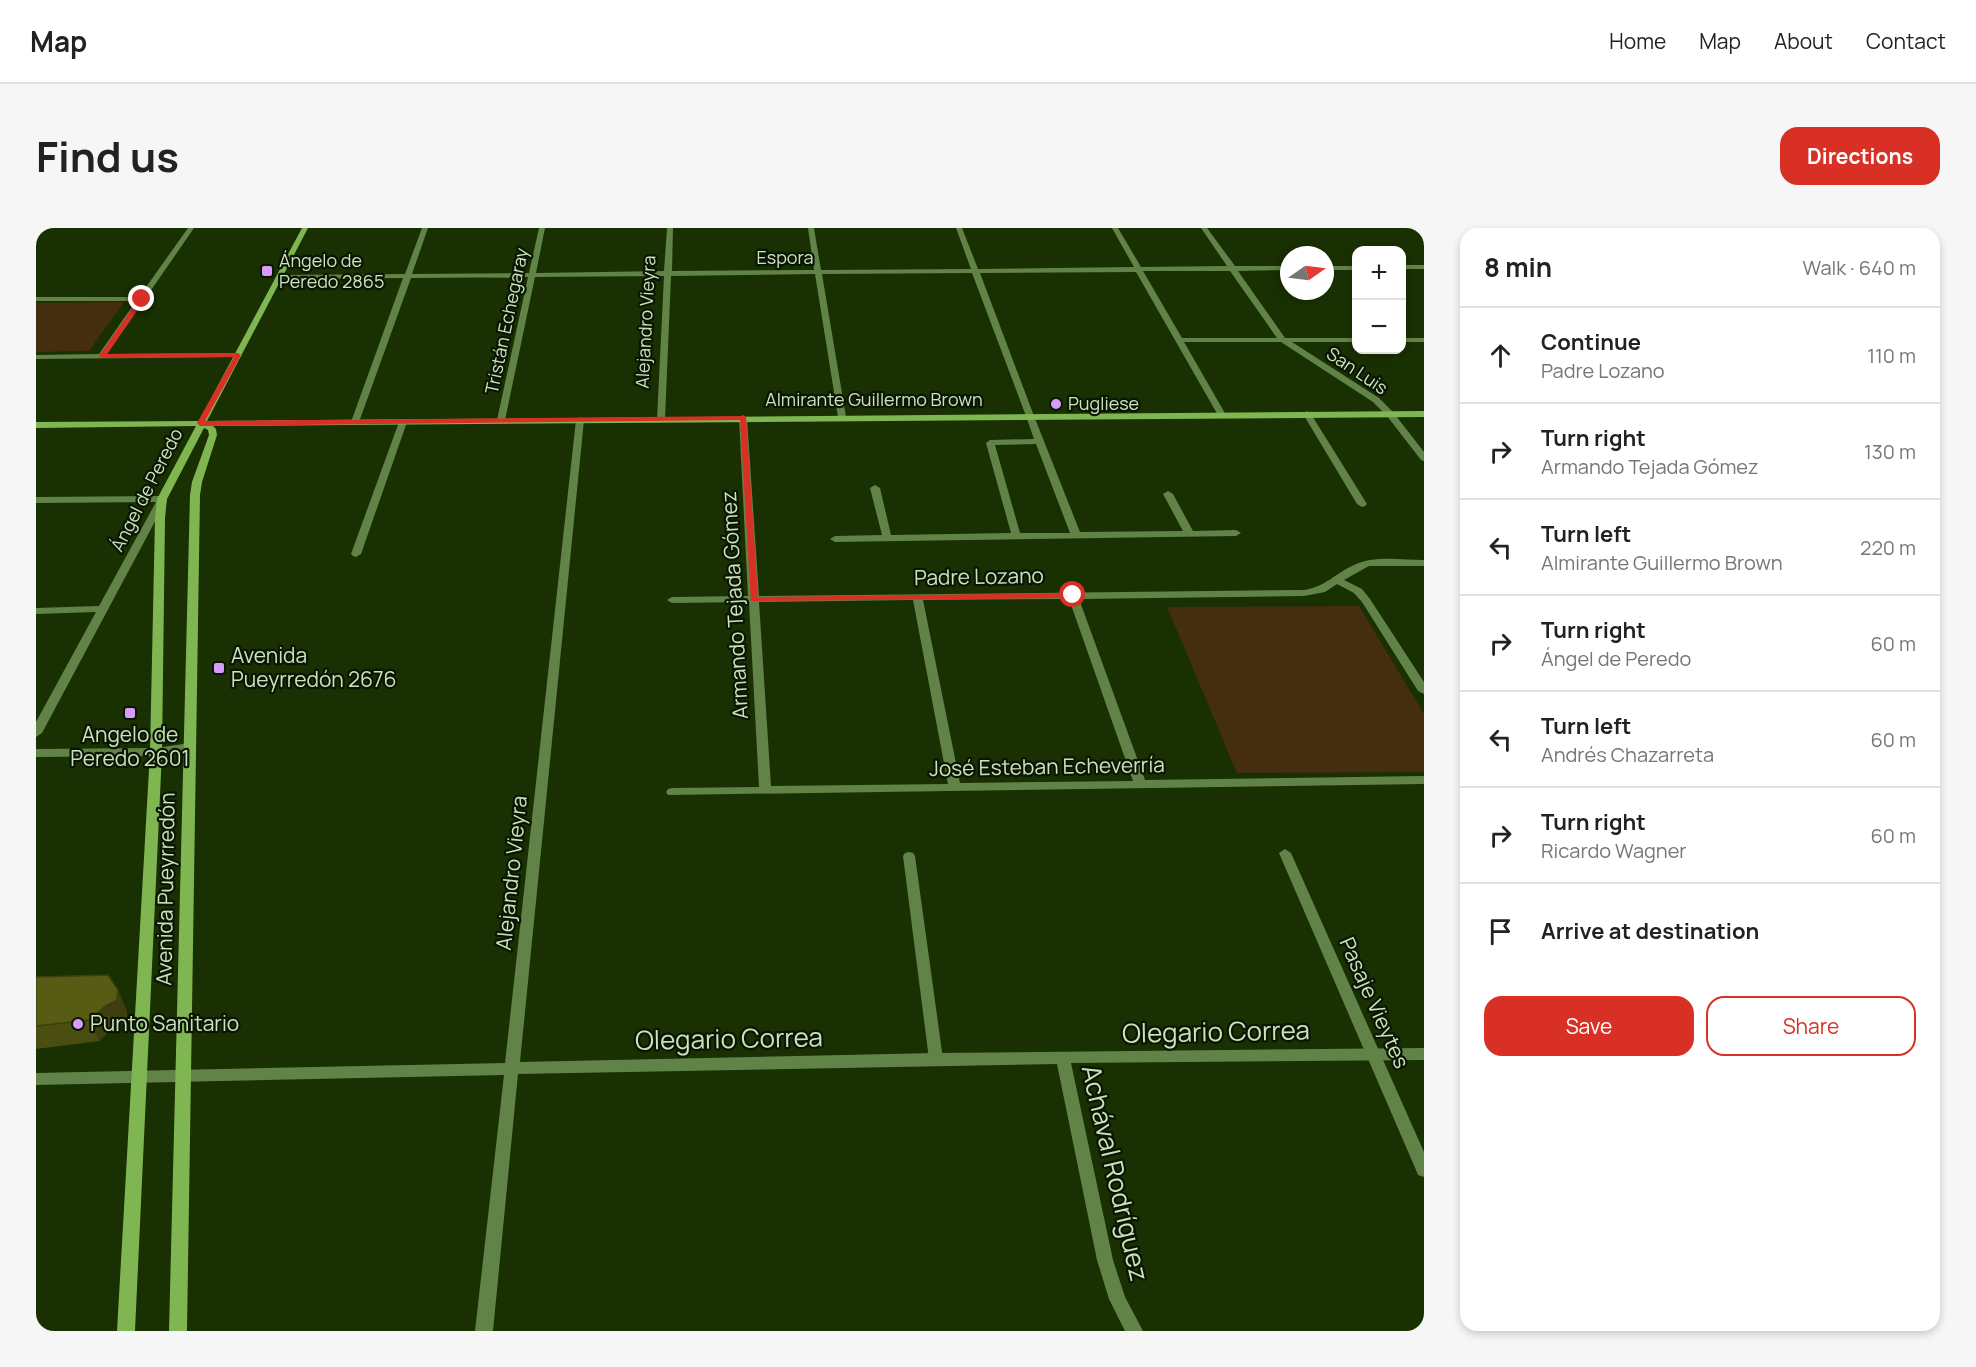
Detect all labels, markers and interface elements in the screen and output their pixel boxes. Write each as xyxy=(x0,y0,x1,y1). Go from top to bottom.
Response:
text: Map xyxy=(30,22,87,60)
text: Home xyxy=(1609,27,1666,55)
text: Map xyxy=(1699,27,1741,55)
text: About xyxy=(1774,27,1833,55)
text: Contact xyxy=(1866,27,1946,55)
text: Find us xyxy=(36,127,179,185)
button: Directions xyxy=(1780,127,1940,185)
street label: Tristán Echegaray xyxy=(479,245,533,396)
street label: Espora xyxy=(756,245,814,269)
north arrow xyxy=(1280,246,1334,300)
map controls xyxy=(1352,246,1406,354)
button: + xyxy=(1352,246,1406,300)
place label: Ángelo de Peredo 2865 xyxy=(279,248,384,293)
text: 8 min xyxy=(1484,249,1552,285)
text: Walk · 640 m xyxy=(1803,254,1916,281)
street label: Alejandro Vieyra xyxy=(630,255,660,389)
marker: Ángelo de Peredo 2865 xyxy=(260,264,274,278)
route end xyxy=(128,285,154,311)
button: − xyxy=(1352,300,1406,354)
text: Continue xyxy=(1541,327,1641,357)
icon: ahead xyxy=(1484,339,1517,372)
street label: San Luis xyxy=(1322,341,1393,399)
text: 110 m xyxy=(1867,342,1916,369)
text: Padre Lozano xyxy=(1541,357,1665,384)
street label: Almirante Guillermo Brown xyxy=(765,387,983,411)
place label: Pugliese xyxy=(1068,391,1139,415)
marker: Pugliese xyxy=(1049,397,1063,411)
text: Turn right xyxy=(1541,423,1646,453)
street label: Ángel de Peredo xyxy=(105,424,188,555)
icon: right xyxy=(1484,435,1517,468)
text: 130 m xyxy=(1864,438,1916,465)
text: Armando Tejada Gómez xyxy=(1541,453,1759,480)
street label: Armando Tejada Gómez xyxy=(714,490,754,720)
text: Turn left xyxy=(1541,519,1631,549)
icon: left xyxy=(1484,531,1517,564)
text: 220 m xyxy=(1860,534,1916,561)
text: Almirante Guillermo Brown xyxy=(1541,549,1783,576)
street label: Padre Lozano xyxy=(914,561,1044,591)
route start xyxy=(1059,581,1085,607)
text: Turn right xyxy=(1541,615,1646,645)
icon: right xyxy=(1484,627,1517,660)
text: 60 m xyxy=(1870,630,1916,657)
place label: Avenida Pueyrredón 2676 xyxy=(231,641,397,693)
text: Ángel de Peredo xyxy=(1541,645,1691,672)
marker: Avenida Pueyrredón 2676 xyxy=(212,661,226,675)
marker: Angelo de Peredo 2601 xyxy=(123,706,137,720)
text: Turn left xyxy=(1541,711,1631,741)
place label: Angelo de Peredo 2601 xyxy=(70,720,190,772)
icon: left xyxy=(1484,723,1517,756)
text: 60 m xyxy=(1870,726,1916,753)
text: Andrés Chazarreta xyxy=(1541,741,1714,768)
street label: José Esteban Echeverría xyxy=(929,750,1165,782)
street label: Avenida Pueyrredón xyxy=(149,792,181,986)
street label: Alejandro Vieyra xyxy=(489,794,533,952)
text: Turn right xyxy=(1541,807,1646,837)
icon: right xyxy=(1484,819,1517,852)
text: 60 m xyxy=(1870,822,1916,849)
text: Ricardo Wagner xyxy=(1541,837,1687,864)
icon: arrive xyxy=(1484,915,1517,948)
text: Arrive at destination xyxy=(1541,916,1759,946)
street label: Pasaje Vieytes xyxy=(1334,933,1416,1073)
button: Save xyxy=(1484,996,1694,1056)
button: Share xyxy=(1706,996,1916,1056)
place label: Punto Sanitario xyxy=(90,1009,239,1037)
street label: Olegario Correa xyxy=(1122,1011,1310,1051)
marker: Punto Sanitario xyxy=(71,1017,85,1031)
street label: Olegario Correa xyxy=(635,1018,823,1058)
street label: Achával Rodríguez xyxy=(1074,1061,1158,1284)

